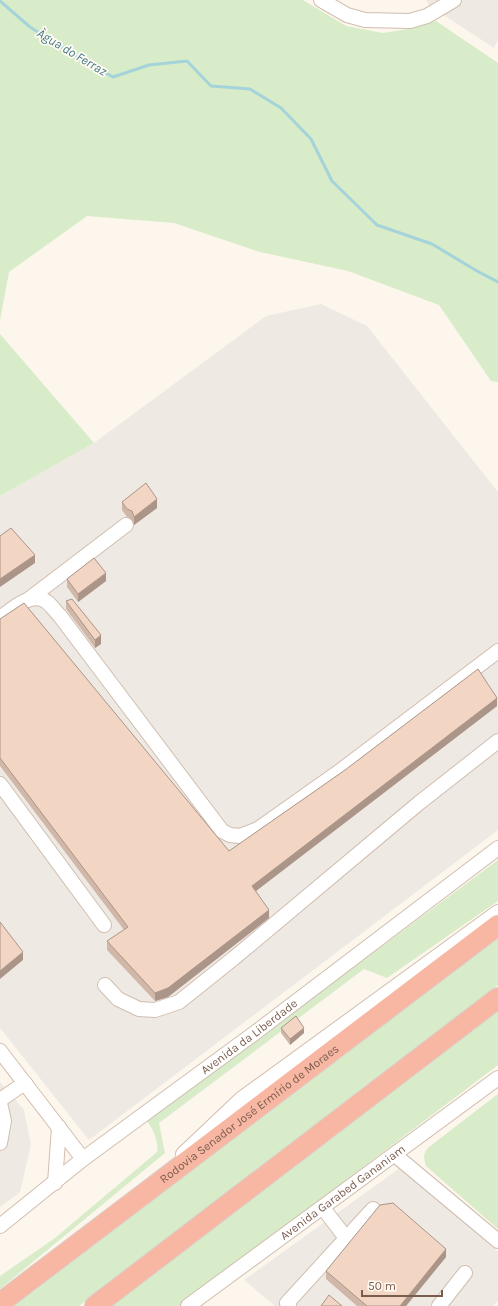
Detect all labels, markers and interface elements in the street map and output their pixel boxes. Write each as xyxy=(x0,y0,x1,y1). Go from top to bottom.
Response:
water label: Àgua do Ferraz xyxy=(34,24,110,79)
street label: Avenida da Liberdade xyxy=(198,996,300,1077)
street label: Rodovia Senador José Ermírio de Moraes xyxy=(157,1041,342,1186)
street label: Avenida Garabed Gananiam xyxy=(277,1142,408,1243)
scale bar xyxy=(362,1272,442,1298)
text: 50 m xyxy=(368,1279,396,1293)

